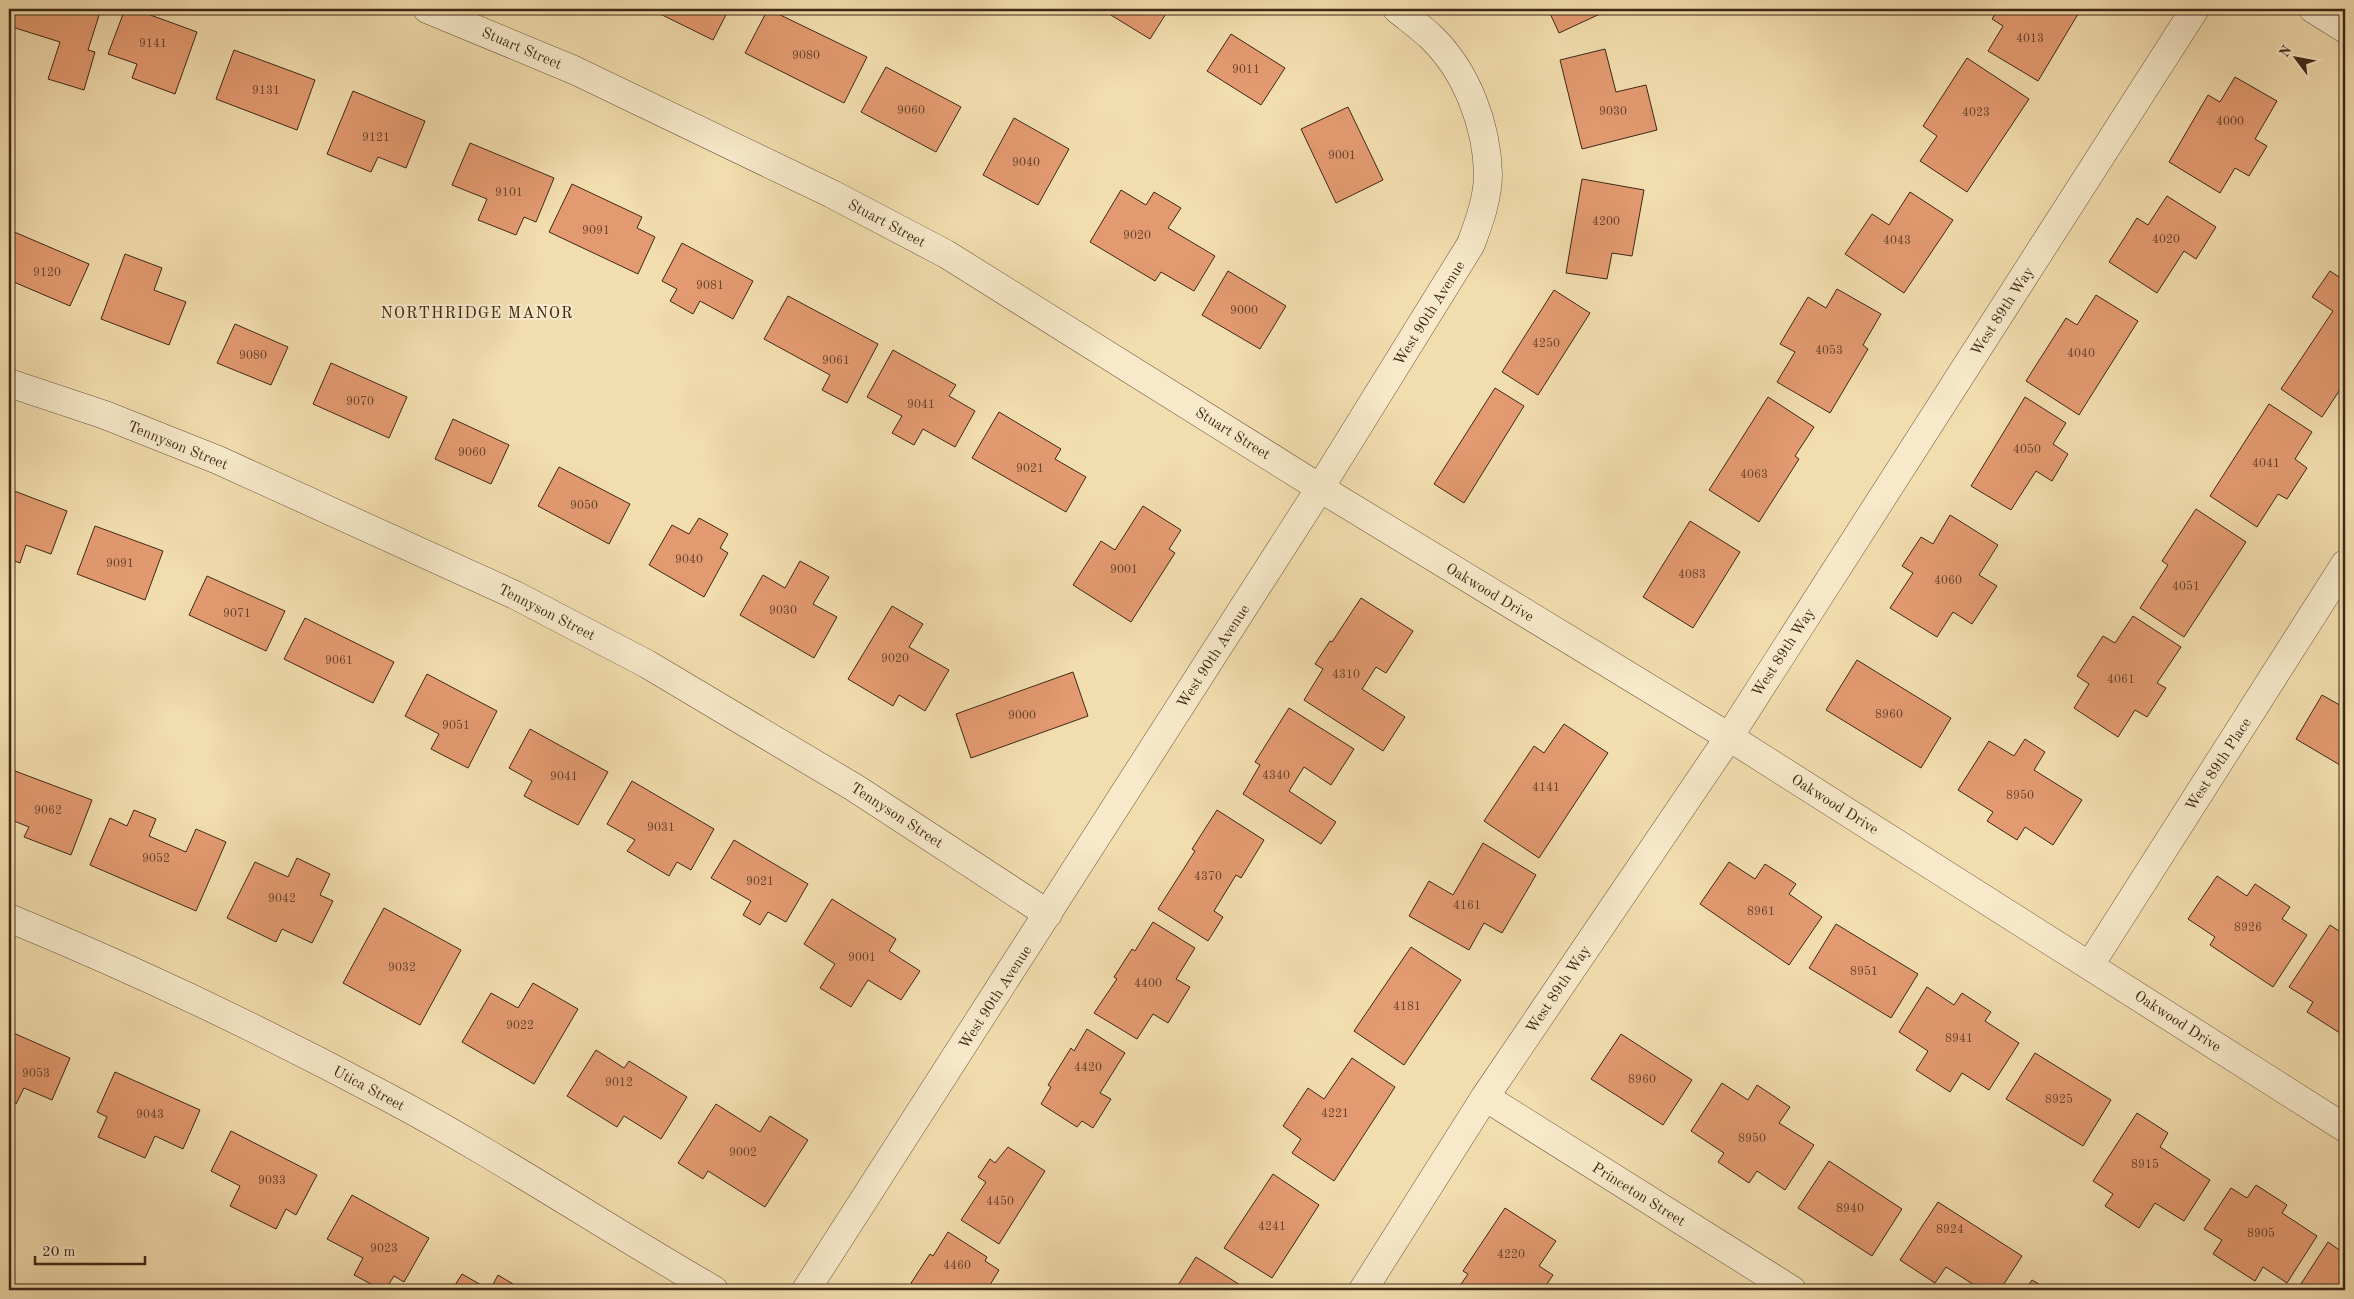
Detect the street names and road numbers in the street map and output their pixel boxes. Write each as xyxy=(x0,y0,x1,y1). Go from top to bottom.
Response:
street label: Stuart Street xyxy=(479,26,564,73)
street label: Stuart Street xyxy=(845,198,927,251)
street label: West 90th Avenue xyxy=(1392,259,1469,369)
street label: West 89th Way xyxy=(1969,265,2037,359)
street label: Stuart Street xyxy=(1192,405,1272,463)
street label: Tennyson Street xyxy=(125,419,230,473)
street label: Oakwood Drive xyxy=(1443,561,1536,625)
street label: Tennyson Street xyxy=(495,582,597,644)
street label: West 90th Avenue xyxy=(1175,602,1253,711)
street label: West 89th Way xyxy=(1750,606,1818,700)
street label: West 89th Place xyxy=(2184,716,2255,814)
street label: Oakwood Drive xyxy=(1788,773,1880,838)
street label: Tennyson Street xyxy=(847,781,945,852)
street label: West 90th Avenue xyxy=(957,943,1035,1052)
street label: West 89th Way xyxy=(1524,943,1594,1036)
street label: Oakwood Drive xyxy=(2131,989,2223,1056)
street label: Utica Street xyxy=(330,1064,407,1114)
street label: Princeton Street xyxy=(1589,1161,1687,1230)

